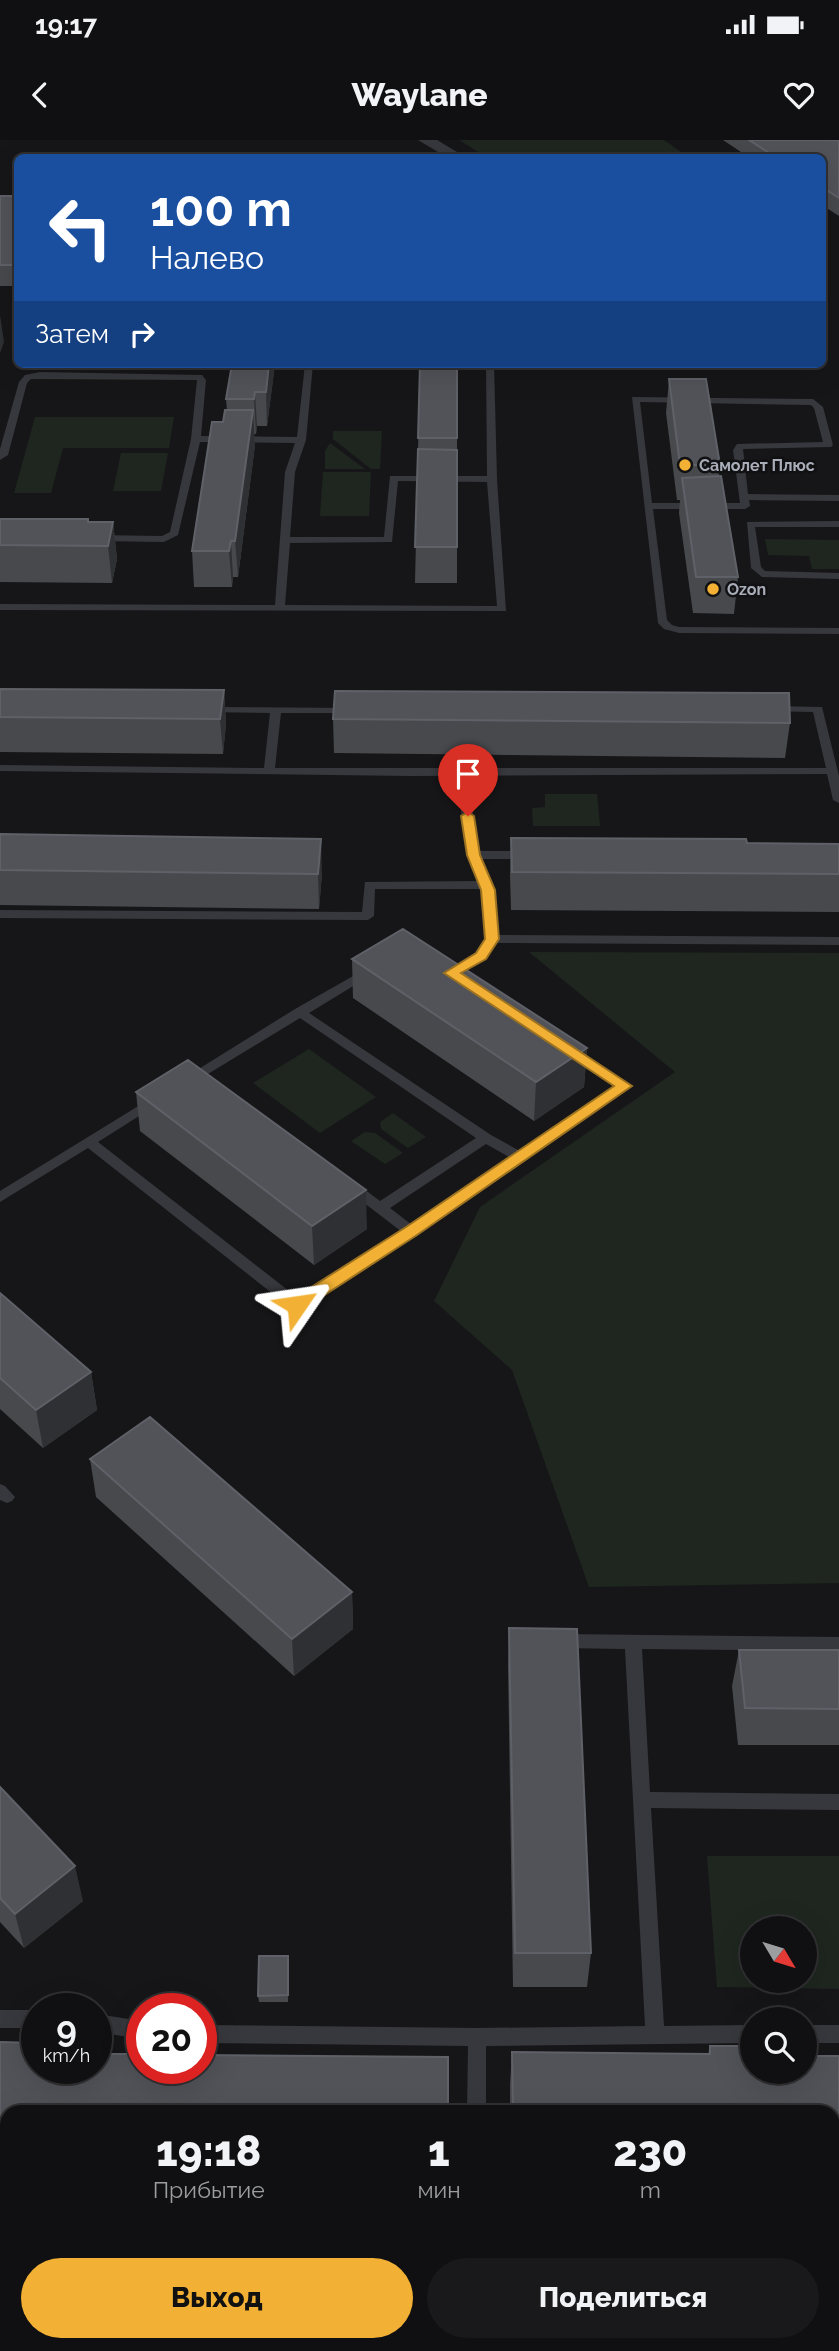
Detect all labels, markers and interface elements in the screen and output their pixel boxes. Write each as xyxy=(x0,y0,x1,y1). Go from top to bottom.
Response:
text: 19:17 xyxy=(35,10,97,40)
icon: back xyxy=(21,76,59,114)
text: Waylane xyxy=(352,76,487,113)
icon: heart xyxy=(780,76,818,114)
text: 100 m xyxy=(150,180,292,237)
icon: left xyxy=(35,182,126,273)
text: Налево xyxy=(150,239,264,276)
icon: right xyxy=(123,315,161,353)
text: Затем xyxy=(35,319,109,349)
place label: Самолет Плюс xyxy=(699,456,815,475)
marker: Самолет Плюс xyxy=(677,457,693,473)
place label: Ozon xyxy=(727,580,766,599)
marker: Ozon xyxy=(705,581,721,597)
pin xyxy=(438,744,498,816)
icon: arrive xyxy=(449,755,487,793)
position arrow xyxy=(260,1268,334,1342)
north arrow xyxy=(740,1916,817,1993)
map controls xyxy=(740,1916,817,2084)
speed limit sign: 20 xyxy=(126,1993,217,2084)
button: search xyxy=(740,2007,817,2084)
text: 9 xyxy=(56,2009,77,2050)
text: km/h xyxy=(43,2045,90,2066)
text: 19:18 xyxy=(156,2127,261,2176)
text: 1 xyxy=(428,2127,450,2176)
text: 230 xyxy=(613,2127,687,2176)
text: Прибытие xyxy=(153,2176,265,2203)
text: мин xyxy=(417,2176,461,2203)
text: m xyxy=(640,2176,661,2203)
button: Выход xyxy=(21,2258,413,2338)
button: Поделиться xyxy=(427,2258,819,2338)

